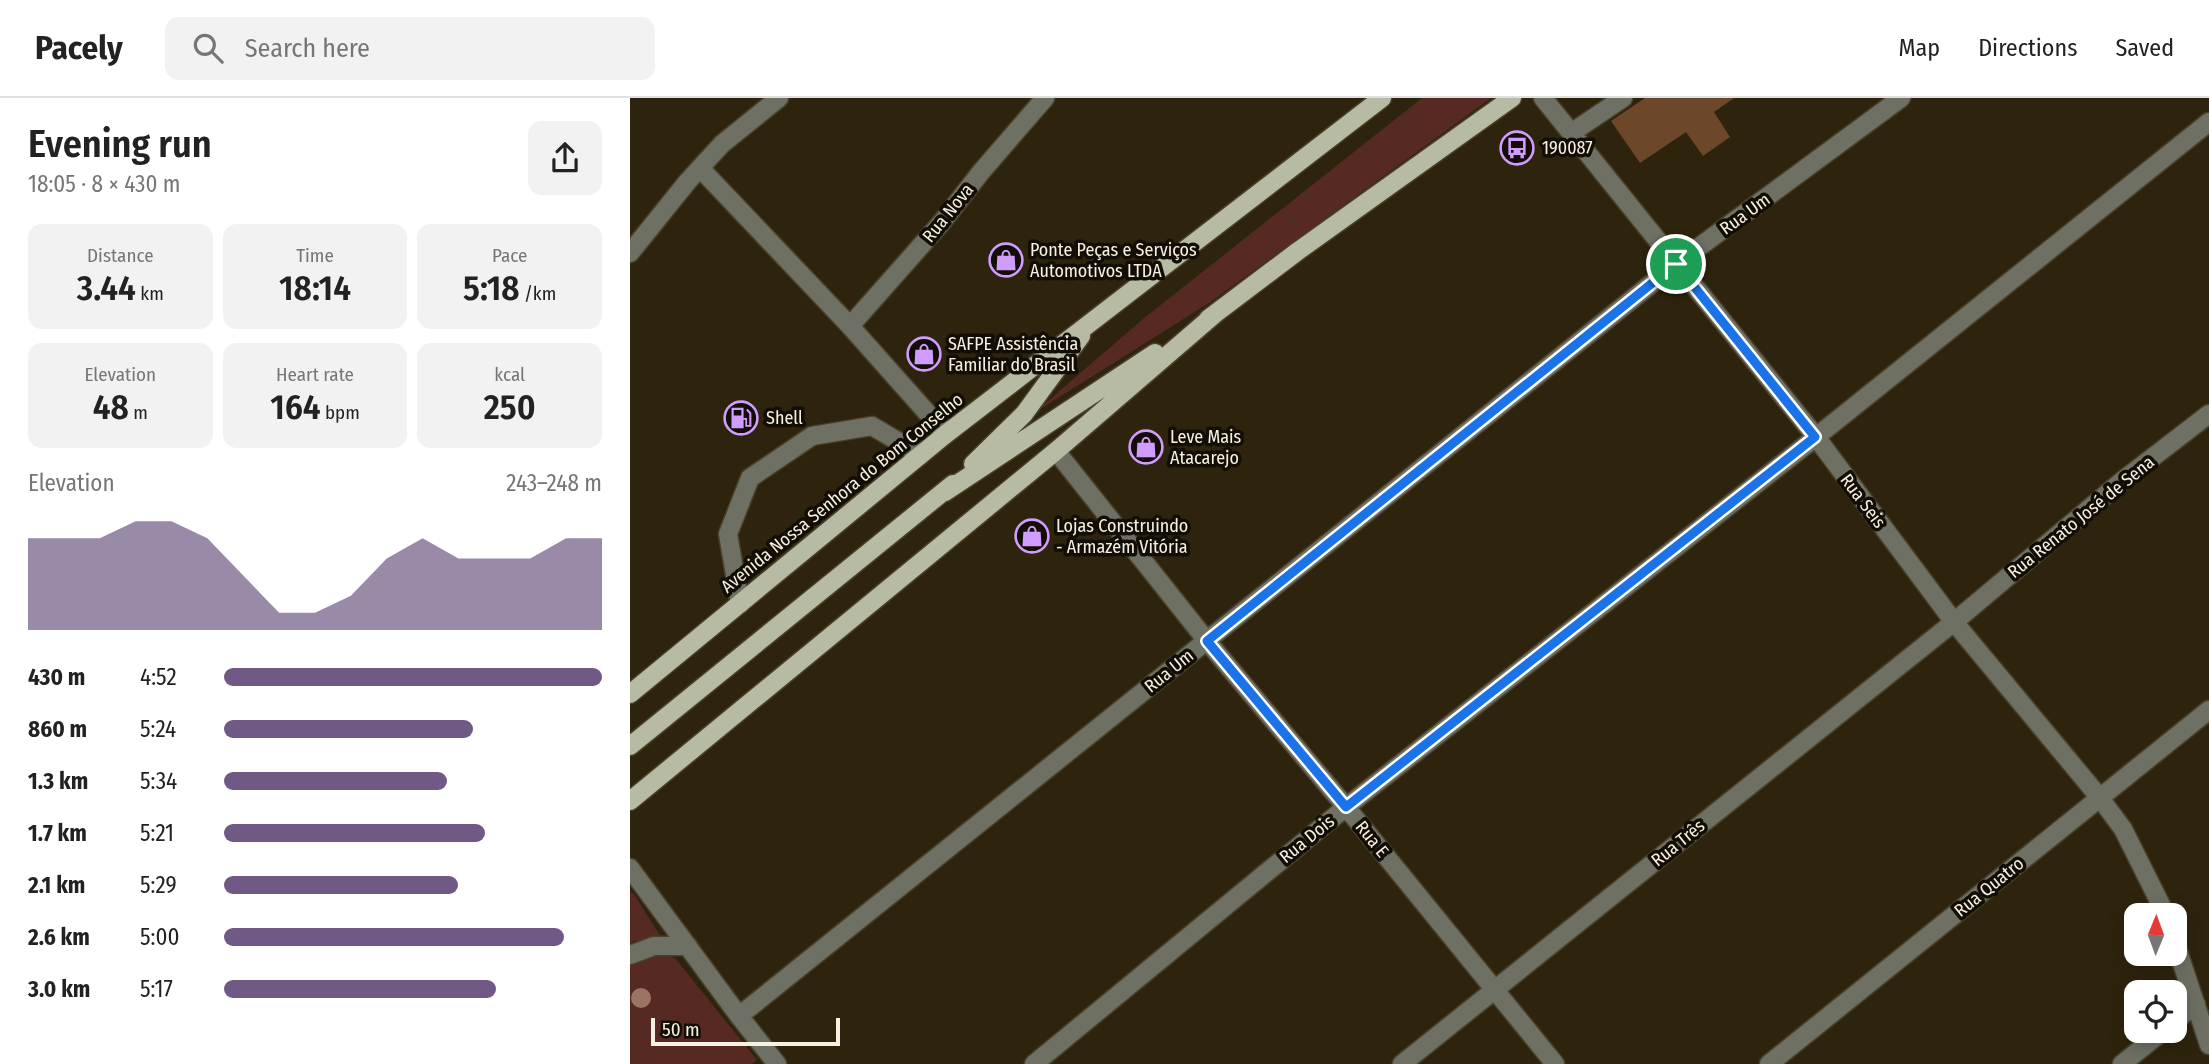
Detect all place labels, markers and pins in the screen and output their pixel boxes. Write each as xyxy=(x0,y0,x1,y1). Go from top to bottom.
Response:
bus stop icon: 190087 xyxy=(1498,129,1536,167)
place label: 190087 xyxy=(1542,137,1593,159)
pin xyxy=(1646,234,1706,294)
place label: Ponte Peças e Serviços Automotivos LTDA xyxy=(1030,239,1197,282)
shop icon: Ponte Peças e Serviços Automotivos LTDA xyxy=(987,241,1025,279)
place label: SAFPE Assistência Familiar do Brasil xyxy=(948,333,1078,376)
shop icon: SAFPE Assistência Familiar do Brasil xyxy=(905,335,943,373)
fuel station icon: Shell xyxy=(722,399,760,437)
place label: Shell xyxy=(766,407,803,429)
place label: Leve Mais Atacarejo xyxy=(1170,426,1242,469)
shop icon: Leve Mais Atacarejo xyxy=(1127,428,1165,466)
place label: Lojas Construindo - Armazém Vitória xyxy=(1056,515,1188,558)
shop icon: Lojas Construindo - Armazém Vitória xyxy=(1013,517,1051,555)

